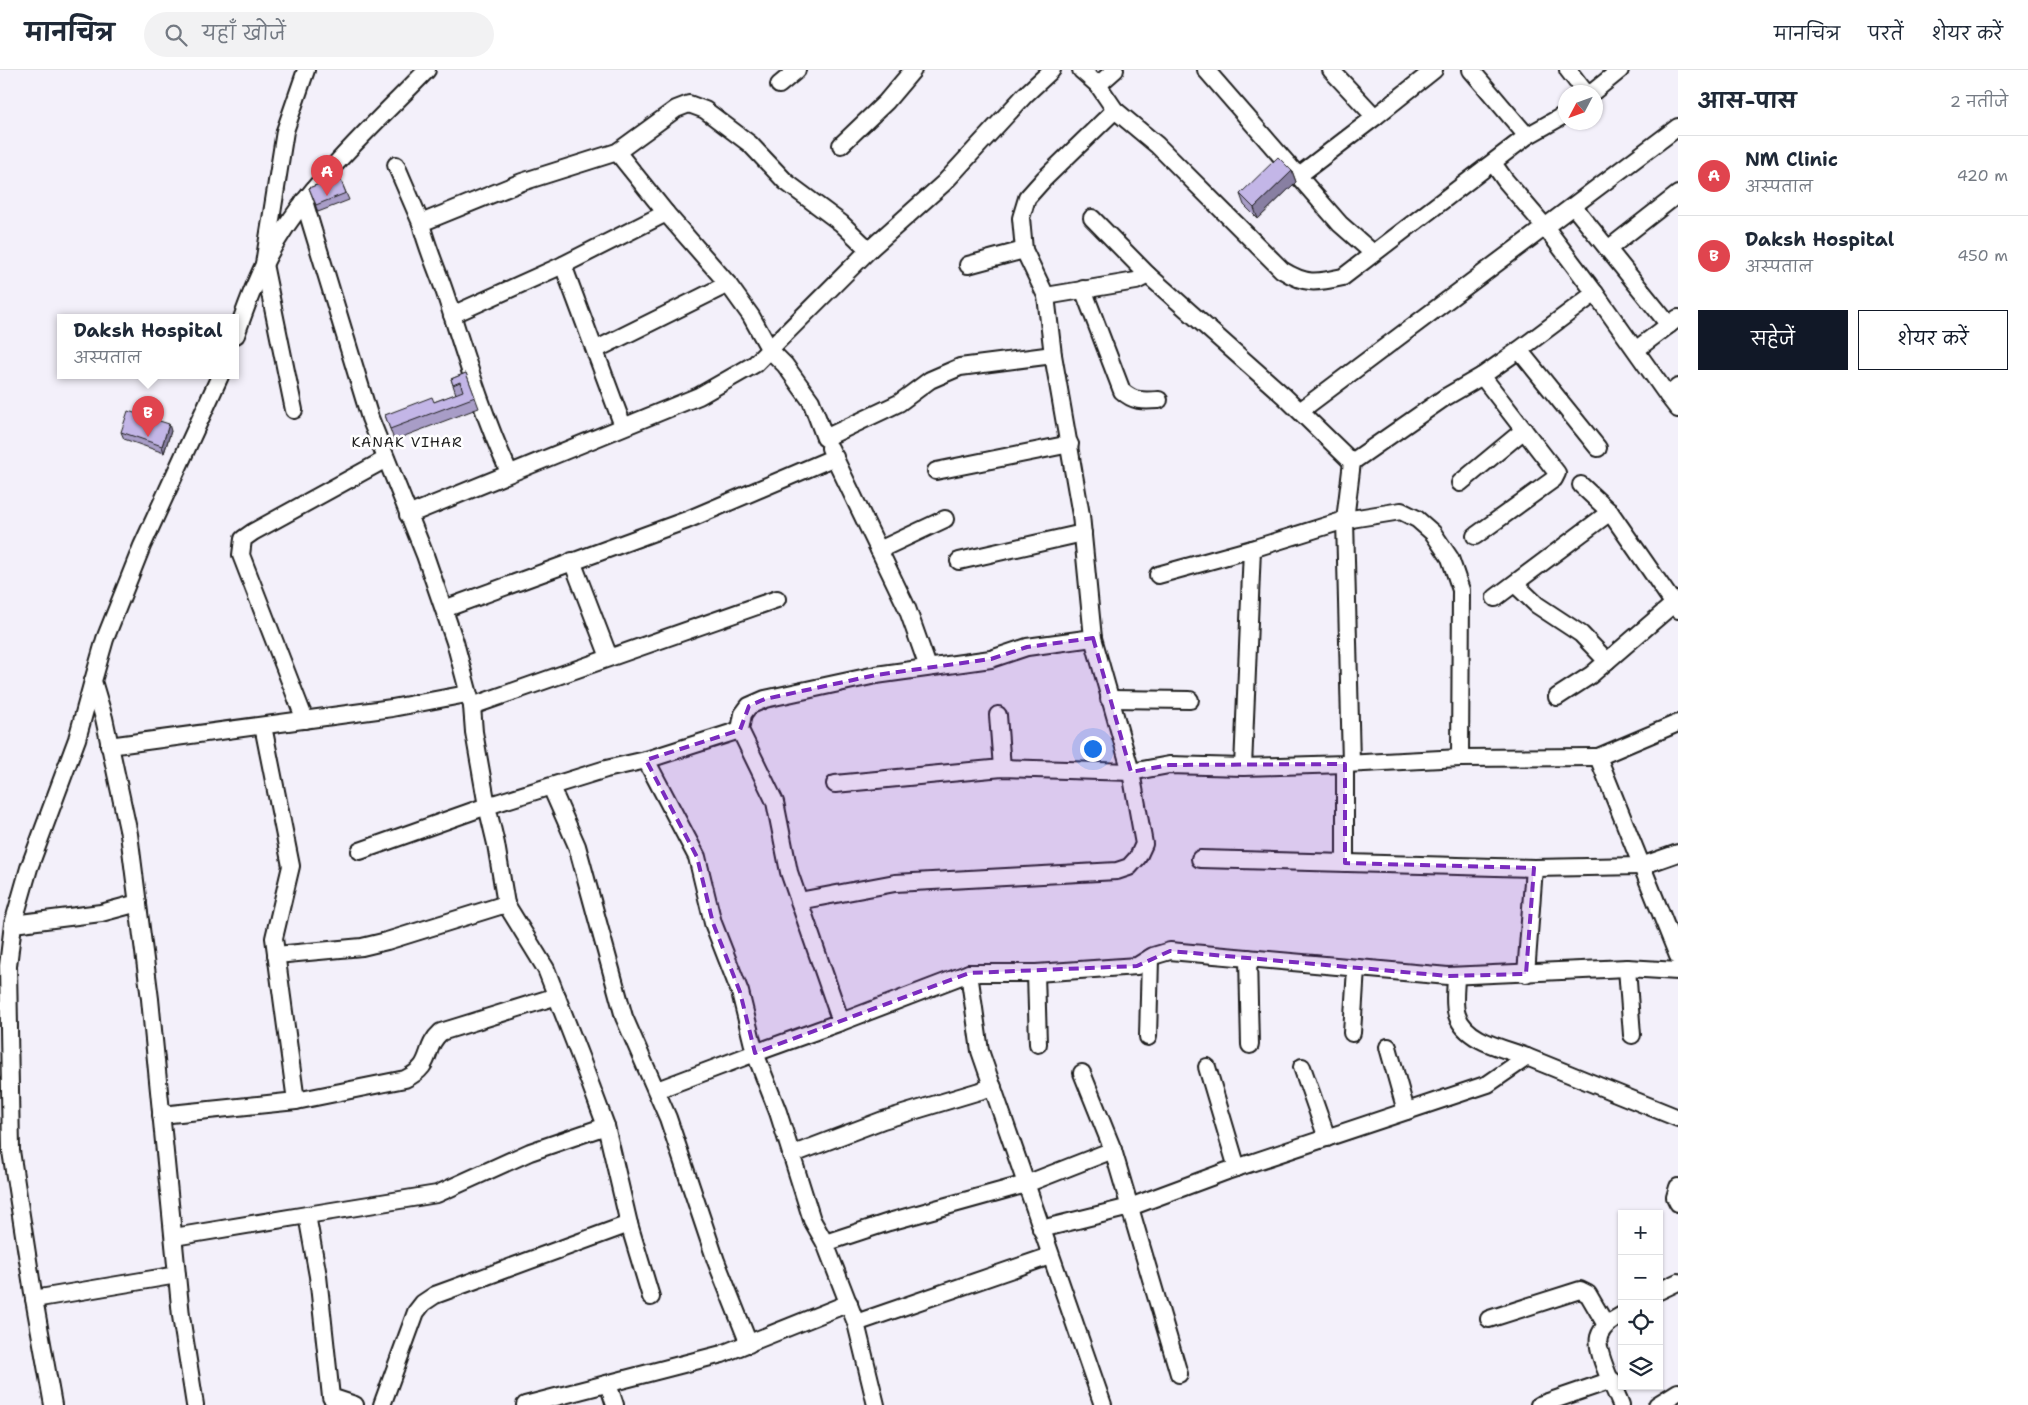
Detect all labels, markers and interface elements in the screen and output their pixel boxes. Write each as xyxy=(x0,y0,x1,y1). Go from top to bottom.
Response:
search box xyxy=(144,12,494,57)
text: मानचित्र xyxy=(25,17,114,49)
icon: search xyxy=(162,21,190,49)
text: यहाँ खोजें xyxy=(202,21,286,46)
text: मानचित्र xyxy=(1774,22,1840,46)
text: परतें xyxy=(1868,22,1903,46)
text: शेयर करें xyxy=(1931,22,2003,46)
north arrow xyxy=(1558,85,1603,130)
text: आस-पास xyxy=(1698,87,1796,115)
text: 2 नतीजे xyxy=(1950,91,2008,112)
text: NM Clinic xyxy=(1745,147,1838,172)
pin: A xyxy=(311,155,343,196)
text: A xyxy=(1708,165,1720,186)
text: 420 m xyxy=(1957,165,2008,186)
text: अस्पताल xyxy=(1745,176,1813,197)
text: Daksh Hospital xyxy=(1745,227,1894,252)
text: B xyxy=(1709,245,1719,266)
text: 450 m xyxy=(1957,245,2008,266)
text: अस्पताल xyxy=(1745,256,1813,277)
button: सहेजें xyxy=(1698,310,1848,370)
button: शेयर करें xyxy=(1858,310,2008,370)
popup xyxy=(57,314,239,379)
text: Daksh Hospital xyxy=(73,318,223,343)
text: अस्पताल xyxy=(73,347,141,368)
pin: B xyxy=(132,396,164,437)
district label: KANAK VIHAR xyxy=(351,433,463,451)
your location xyxy=(1080,736,1106,762)
map controls xyxy=(1618,1210,1663,1390)
button: + xyxy=(1618,1210,1663,1255)
button: − xyxy=(1618,1255,1663,1300)
button: locate xyxy=(1618,1300,1663,1345)
button: layers xyxy=(1618,1345,1663,1390)

